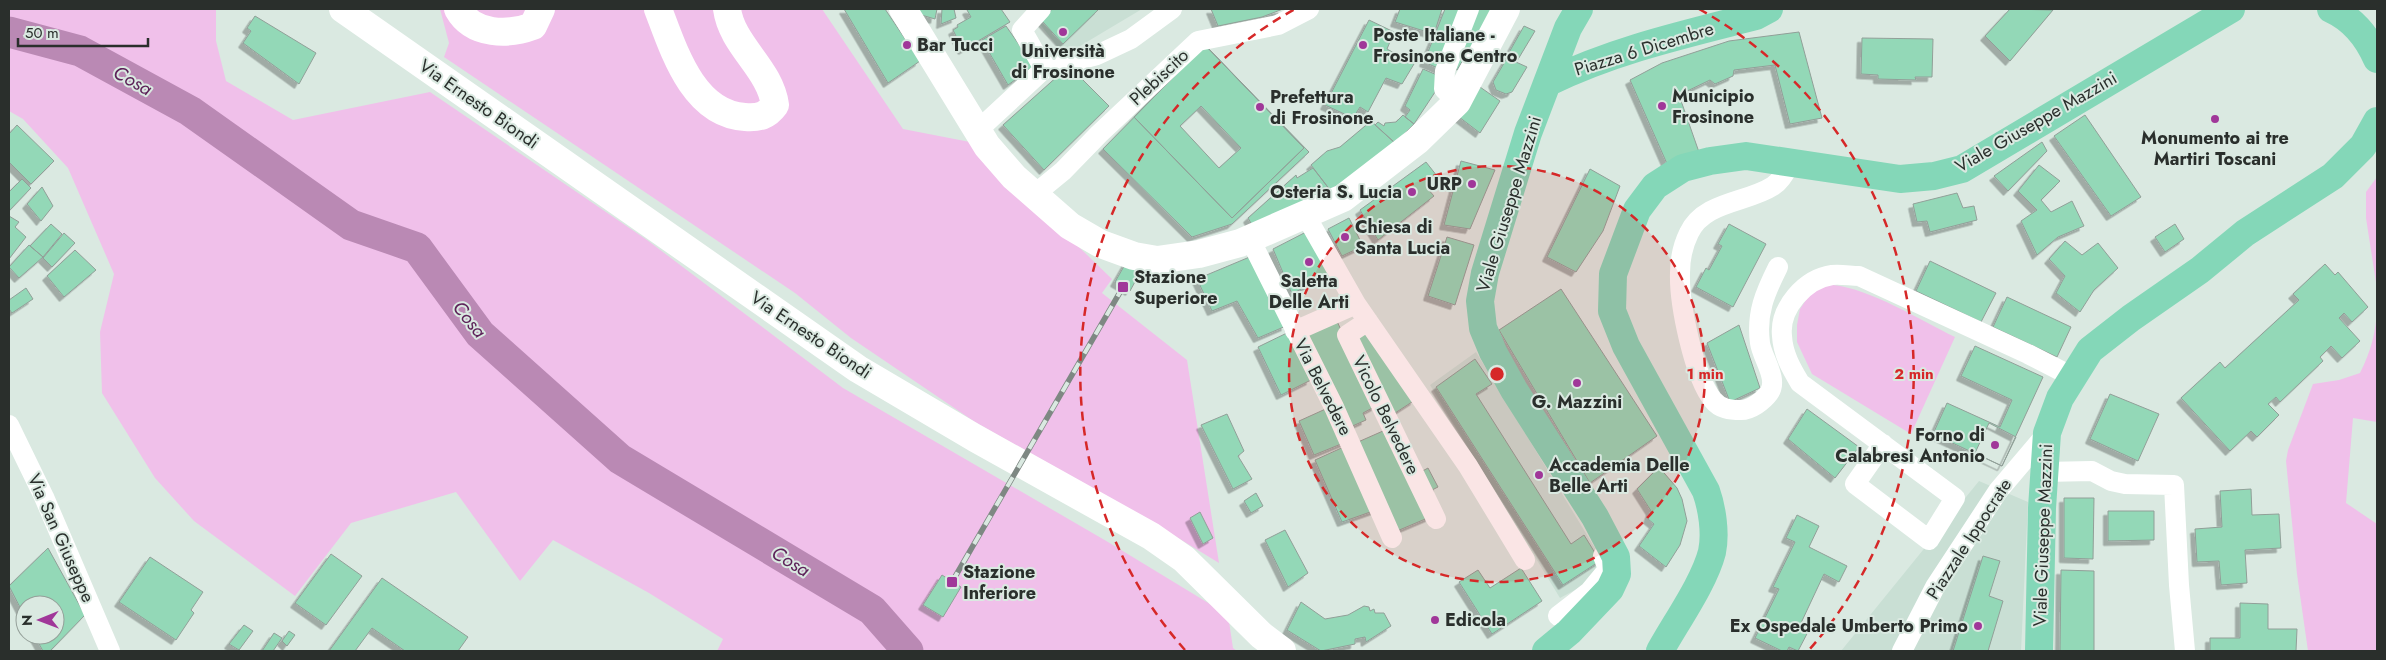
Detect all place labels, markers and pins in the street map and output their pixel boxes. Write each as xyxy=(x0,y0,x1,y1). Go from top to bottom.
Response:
place label: Poste Italiane - Frosinone Centro xyxy=(1373,22,1518,69)
marker: Università di Frosinone xyxy=(1057,26,1069,38)
place label: Bar Tucci xyxy=(917,32,993,58)
place label: Università di Frosinone xyxy=(1011,38,1115,85)
marker: Bar Tucci xyxy=(901,39,913,51)
marker: Poste Italiane - Frosinone Centro xyxy=(1357,39,1369,51)
place label: Municipio Frosinone xyxy=(1672,83,1755,130)
place label: Prefettura di Frosinone xyxy=(1270,84,1374,131)
marker: Municipio Frosinone xyxy=(1656,100,1668,112)
marker: Prefettura di Frosinone xyxy=(1254,101,1266,113)
marker: Monumento ai tre Martiri Toscani xyxy=(2209,113,2221,125)
place label: Monumento ai tre Martiri Toscani xyxy=(2141,125,2289,172)
place label: URP xyxy=(1427,171,1462,197)
marker: URP xyxy=(1466,178,1478,190)
place label: Osteria S. Lucia xyxy=(1270,179,1402,205)
marker: Osteria S. Lucia xyxy=(1406,186,1418,198)
place label: Chiesa di Santa Lucia xyxy=(1355,214,1450,261)
marker: Chiesa di Santa Lucia xyxy=(1339,231,1351,243)
marker: Saletta Delle Arti xyxy=(1303,256,1315,268)
place label: Stazione Superiore xyxy=(1134,264,1217,311)
place label: Saletta Delle Arti xyxy=(1269,268,1349,315)
marker: Stazione Superiore xyxy=(1116,280,1130,294)
centre of rings xyxy=(1488,365,1506,383)
marker: G. Mazzini xyxy=(1571,377,1583,389)
place label: G. Mazzini xyxy=(1532,389,1622,415)
place label: Forno di Calabresi Antonio xyxy=(1835,422,1985,469)
marker: Forno di Calabresi Antonio xyxy=(1989,439,2001,451)
place label: Accademia Delle Belle Arti xyxy=(1548,452,1690,499)
marker: Accademia Delle Belle Arti xyxy=(1533,469,1545,481)
place label: Stazione Inferiore xyxy=(963,559,1036,606)
marker: Stazione Inferiore xyxy=(945,575,959,589)
place label: Edicola xyxy=(1445,607,1506,633)
place label: Ex Ospedale Umberto Primo xyxy=(1730,613,1968,639)
marker: Edicola xyxy=(1429,614,1441,626)
marker: Ex Ospedale Umberto Primo xyxy=(1972,620,1984,632)

